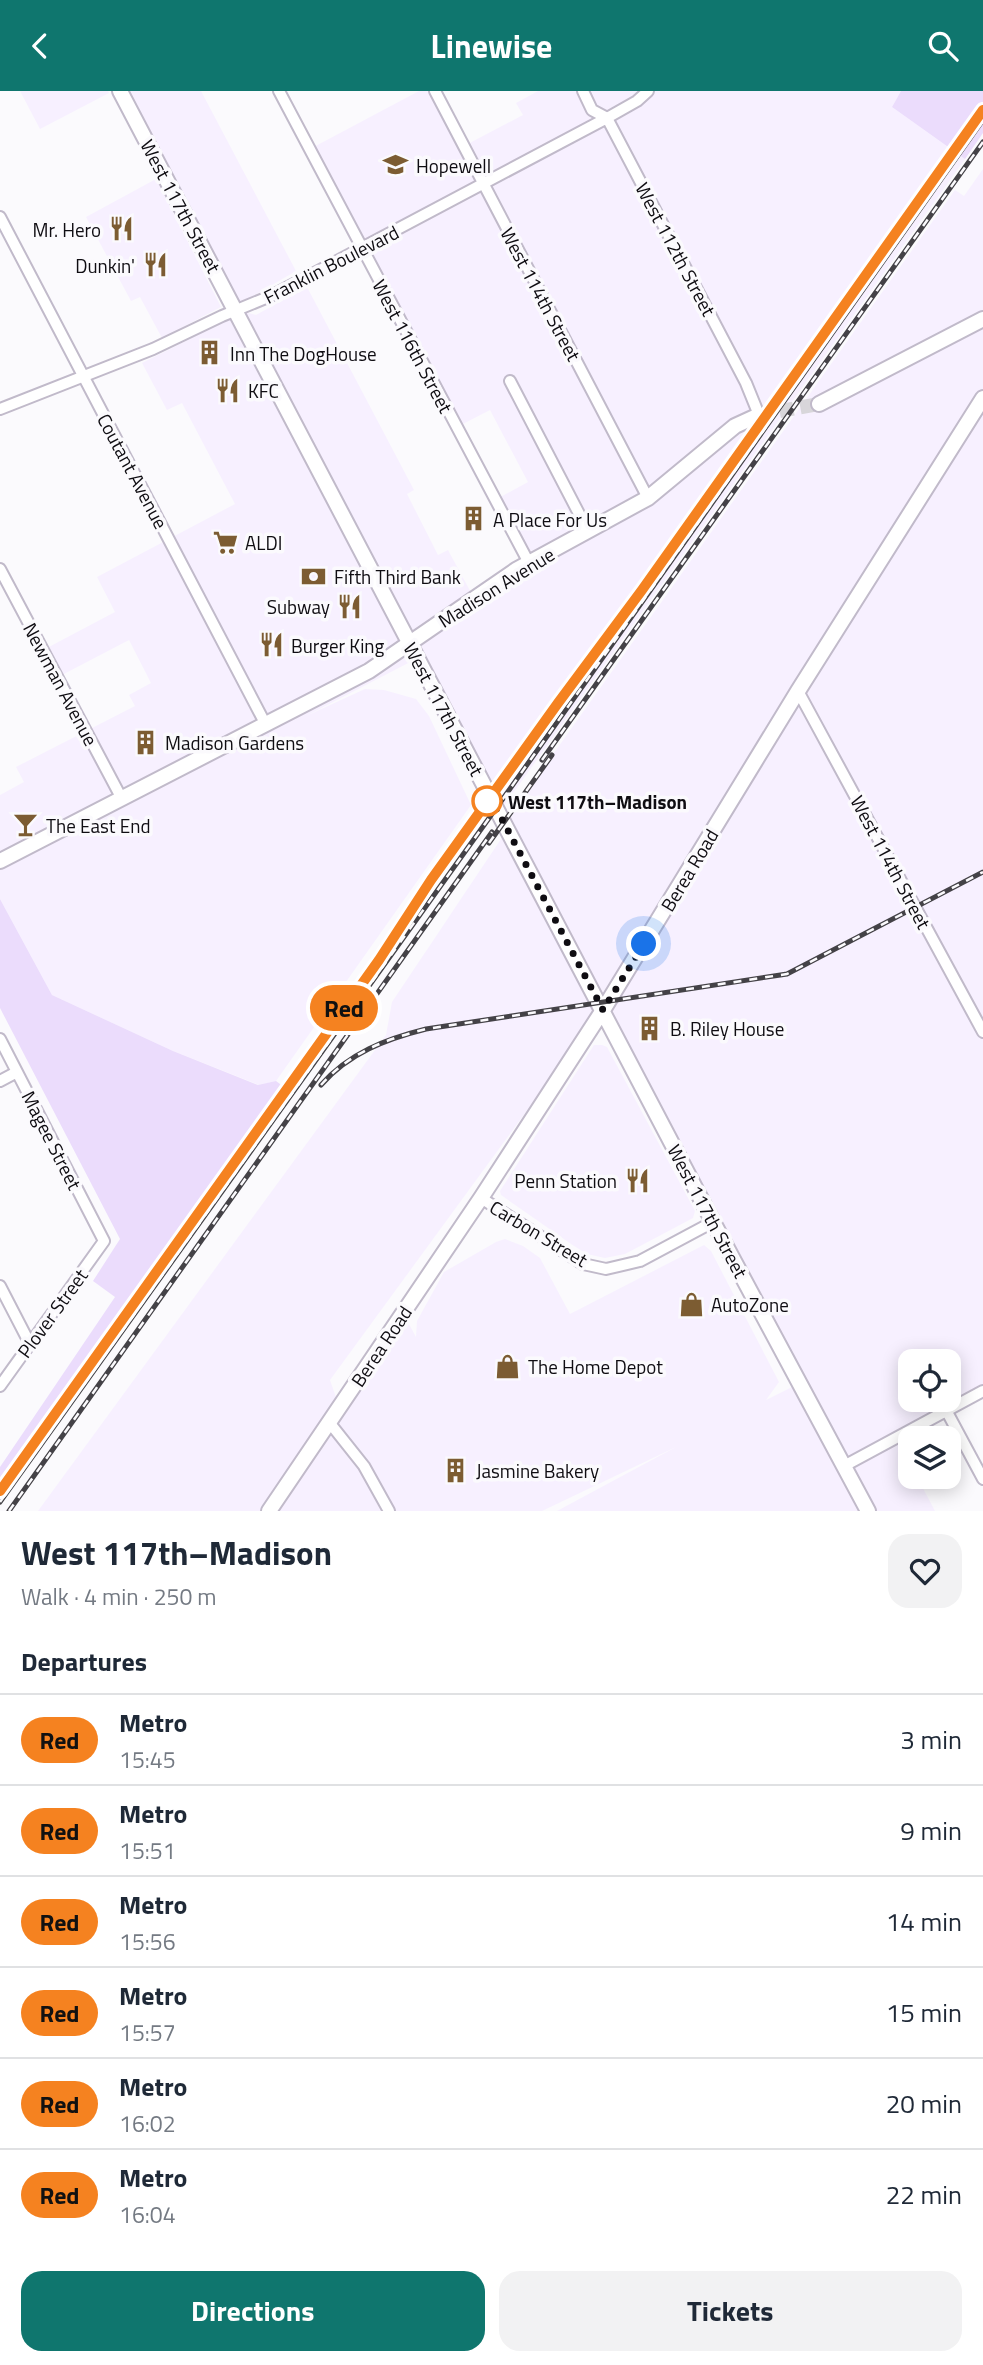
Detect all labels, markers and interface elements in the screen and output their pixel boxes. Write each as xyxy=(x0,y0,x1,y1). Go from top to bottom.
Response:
text: Linewise xyxy=(431,22,552,70)
icon: back xyxy=(21,27,59,65)
icon: search xyxy=(924,27,962,65)
street label: West 117th Street xyxy=(134,134,229,278)
school or university icon: Hopewell xyxy=(382,151,410,179)
place label: Hopewell xyxy=(416,151,491,180)
street label: West 112th Street xyxy=(629,177,724,321)
place label: Mr. Hero xyxy=(32,215,101,244)
restaurant icon: Mr. Hero xyxy=(107,215,135,243)
street label: Franklin Boulevard xyxy=(258,217,404,311)
street label: West 114th Street xyxy=(494,222,589,366)
place label: Dunkin' xyxy=(75,251,135,280)
restaurant icon: Dunkin' xyxy=(141,251,169,279)
street label: West 116th Street xyxy=(366,274,461,418)
building icon: Inn The DogHouse xyxy=(196,339,224,367)
place label: Inn The DogHouse xyxy=(230,339,377,368)
restaurant icon: KFC xyxy=(214,376,242,404)
place label: KFC xyxy=(248,376,279,405)
street label: Coutant Avenue xyxy=(90,408,176,534)
building icon: A Place For Us xyxy=(459,505,487,533)
place label: A Place For Us xyxy=(493,505,607,534)
supermarket icon: ALDI xyxy=(211,528,239,556)
place label: ALDI xyxy=(245,528,282,557)
street label: Madison Avenue xyxy=(432,540,560,634)
bank icon: Fifth Third Bank xyxy=(300,562,328,590)
place label: Fifth Third Bank xyxy=(334,562,461,591)
place label: Subway xyxy=(267,592,330,621)
restaurant icon: Subway xyxy=(336,592,364,620)
street label: Newman Avenue xyxy=(16,617,106,751)
restaurant icon: Burger King xyxy=(257,631,285,659)
place label: Burger King xyxy=(291,631,385,660)
street label: West 117th Street xyxy=(397,637,492,781)
building icon: Madison Gardens xyxy=(131,728,159,756)
place label: Madison Gardens xyxy=(165,728,304,757)
marker: West 117th–Madison xyxy=(472,786,502,816)
place label: West 117th–Madison xyxy=(508,787,687,816)
street label: West 114th Street xyxy=(844,790,939,934)
bar icon: The East End xyxy=(12,811,40,839)
place label: The East End xyxy=(46,811,150,840)
street label: Berea Road xyxy=(653,823,725,917)
your location xyxy=(626,926,661,961)
line badge: Red xyxy=(304,985,384,1031)
text: Red xyxy=(324,990,364,1026)
building icon: B. Riley House xyxy=(636,1014,664,1042)
place label: B. Riley House xyxy=(670,1014,784,1043)
street label: Magee Street xyxy=(15,1085,89,1195)
street label: West 117th Street xyxy=(661,1139,756,1283)
place label: Penn Station xyxy=(514,1166,617,1195)
restaurant icon: Penn Station xyxy=(623,1166,651,1194)
street label: Carbon Street xyxy=(484,1192,594,1274)
street label: Plover Street xyxy=(10,1262,94,1364)
shop icon: AutoZone xyxy=(677,1290,705,1318)
place label: AutoZone xyxy=(711,1290,789,1319)
street label: Berea Road xyxy=(343,1300,419,1392)
map controls xyxy=(898,1349,961,1489)
button: locate xyxy=(898,1349,961,1412)
shop icon: The Home Depot xyxy=(494,1352,522,1380)
place label: The Home Depot xyxy=(528,1352,663,1381)
button: layers xyxy=(898,1426,961,1489)
building icon: Jasmine Bakery xyxy=(442,1456,470,1484)
place label: Jasmine Bakery xyxy=(476,1456,599,1485)
text: West 117th–Madison xyxy=(21,1528,332,1578)
button: heart xyxy=(888,1534,962,1608)
text: Walk · 4 min · 250 m xyxy=(21,1579,217,1614)
text: Departures xyxy=(21,1642,147,1681)
text: Metro xyxy=(119,1703,187,1742)
text: 3 min xyxy=(900,1720,962,1759)
text: Red xyxy=(39,1722,80,1758)
text: 15:45 xyxy=(119,1742,176,1777)
text: Metro xyxy=(119,1794,187,1833)
text: 9 min xyxy=(900,1811,962,1850)
text: Red xyxy=(39,1813,80,1849)
text: 15:51 xyxy=(119,1833,176,1868)
text: Metro xyxy=(119,1885,187,1924)
text: 14 min xyxy=(886,1902,962,1941)
text: Red xyxy=(39,1904,80,1940)
text: 15:56 xyxy=(119,1924,176,1959)
text: Metro xyxy=(119,1976,187,2015)
text: 15 min xyxy=(886,1993,962,2032)
text: Red xyxy=(39,1995,80,2031)
text: 15:57 xyxy=(119,2015,176,2050)
text: Metro xyxy=(119,2067,187,2106)
text: 20 min xyxy=(886,2084,962,2123)
text: Red xyxy=(39,2086,80,2122)
text: 16:02 xyxy=(119,2106,176,2141)
text: Metro xyxy=(119,2158,187,2197)
text: 22 min xyxy=(886,2175,962,2214)
text: Red xyxy=(39,2177,80,2213)
text: 16:04 xyxy=(119,2197,176,2232)
button: Directions xyxy=(21,2271,485,2351)
button: Tickets xyxy=(499,2271,962,2351)

